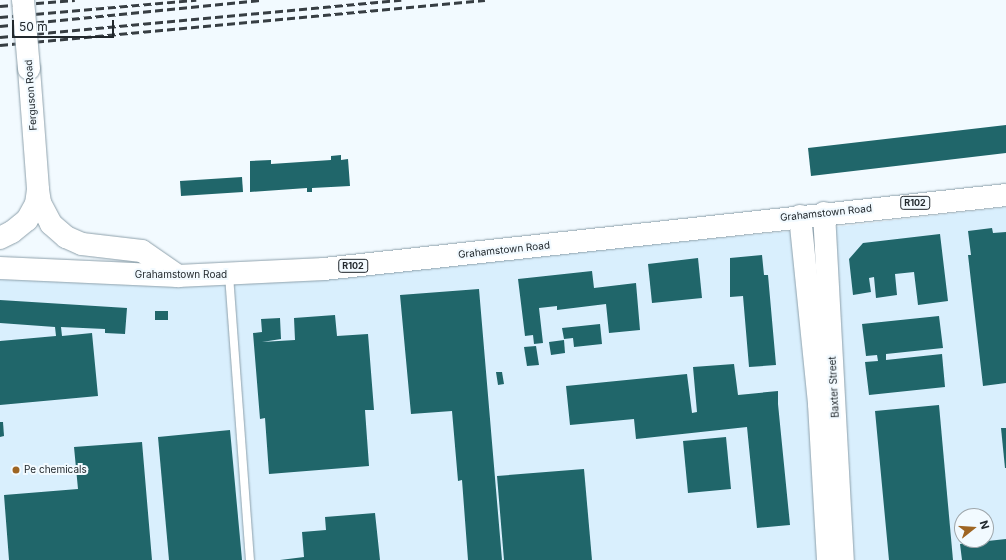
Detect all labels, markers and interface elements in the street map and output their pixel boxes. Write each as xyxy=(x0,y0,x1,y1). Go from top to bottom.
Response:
scale bar xyxy=(14,12,116,38)
text: 50 m xyxy=(19,19,48,34)
street label: Ferguson Road xyxy=(23,59,39,131)
road number: R102 xyxy=(900,196,930,210)
street label: Grahamstown Road xyxy=(779,202,873,224)
street label: Grahamstown Road xyxy=(457,239,551,261)
road number: R102 xyxy=(338,259,368,273)
street label: Grahamstown Road xyxy=(135,269,227,281)
street label: Baxter Street xyxy=(826,356,842,418)
place label: Pe chemicals xyxy=(24,464,87,476)
marker: Pe chemicals xyxy=(11,465,21,475)
north arrow xyxy=(954,508,994,548)
text: N xyxy=(977,519,992,531)

